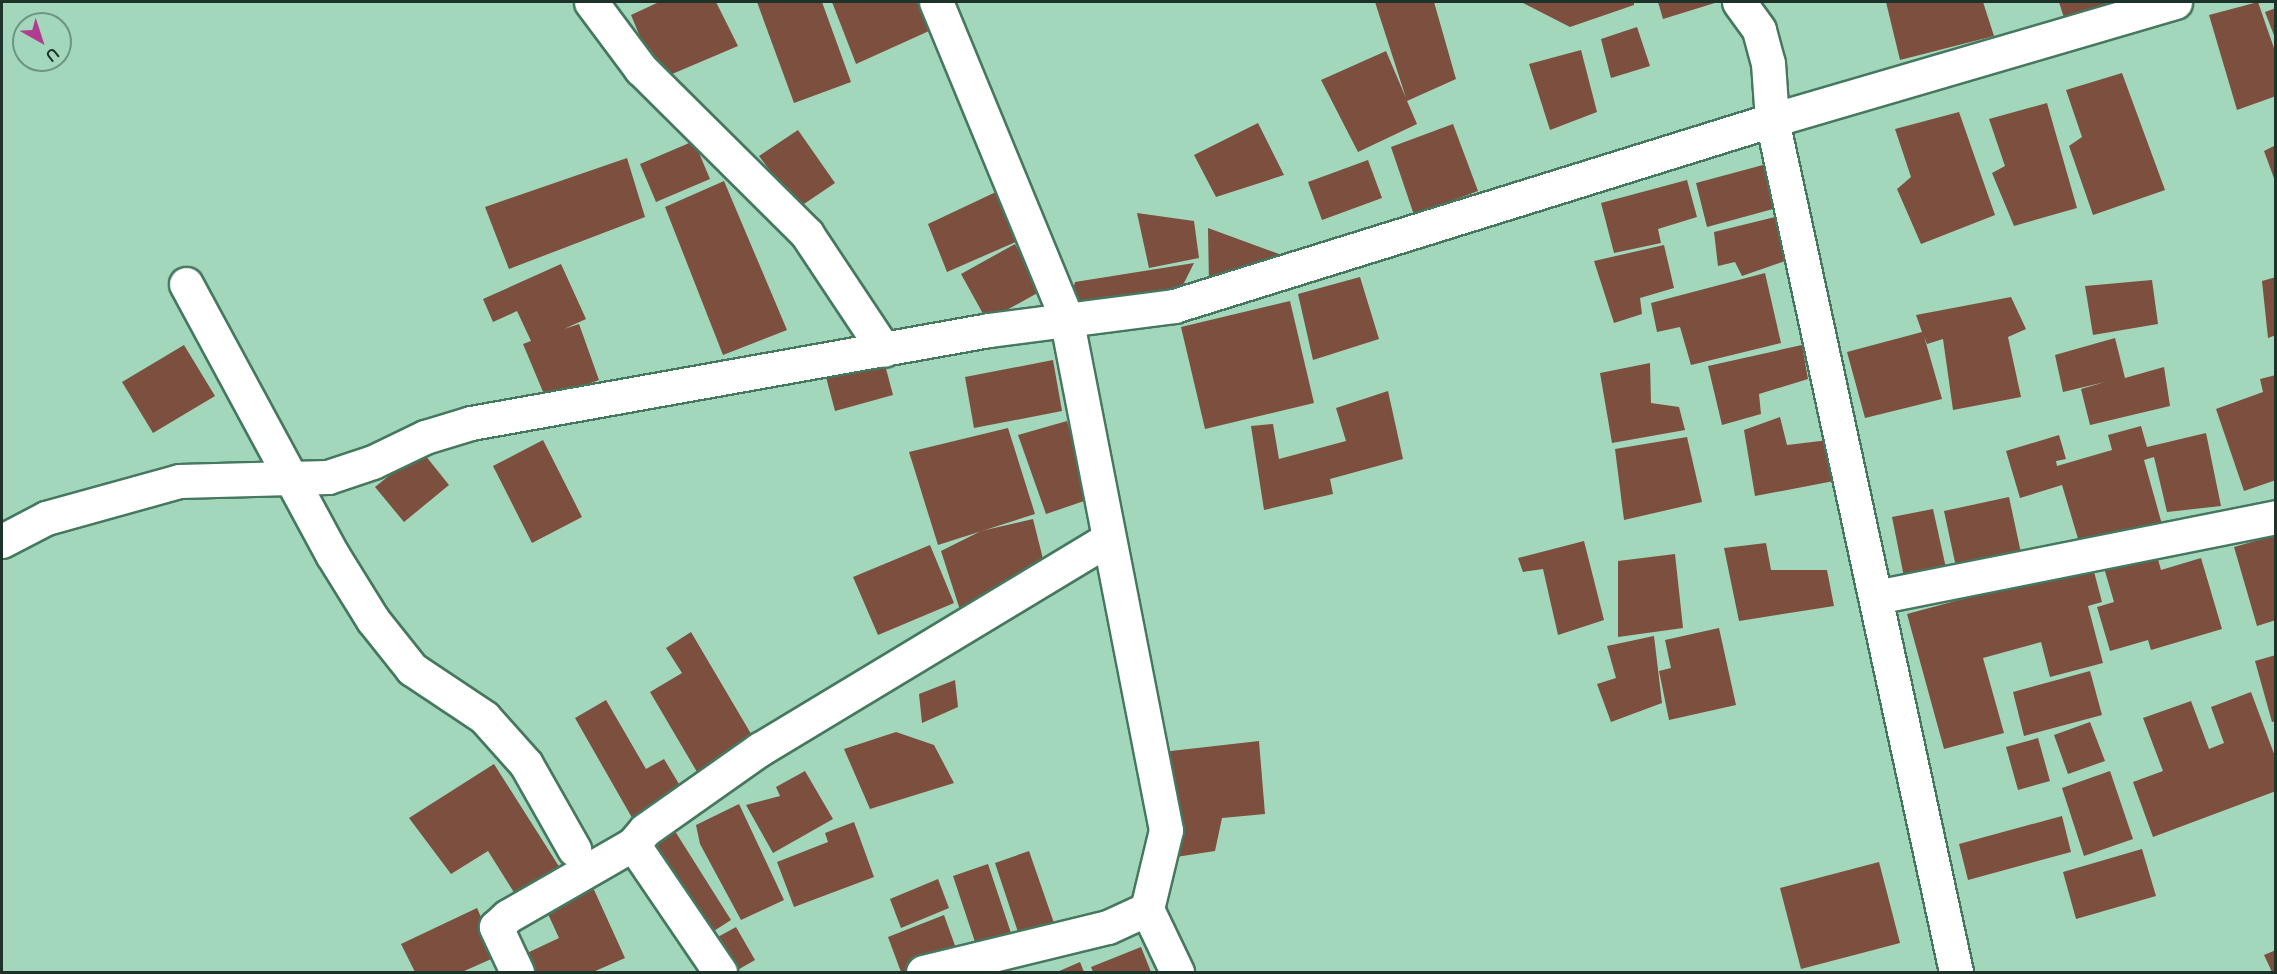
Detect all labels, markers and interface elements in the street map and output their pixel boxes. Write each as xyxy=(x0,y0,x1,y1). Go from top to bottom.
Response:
north arrow xyxy=(12,12,72,72)
text: U xyxy=(41,42,64,67)

